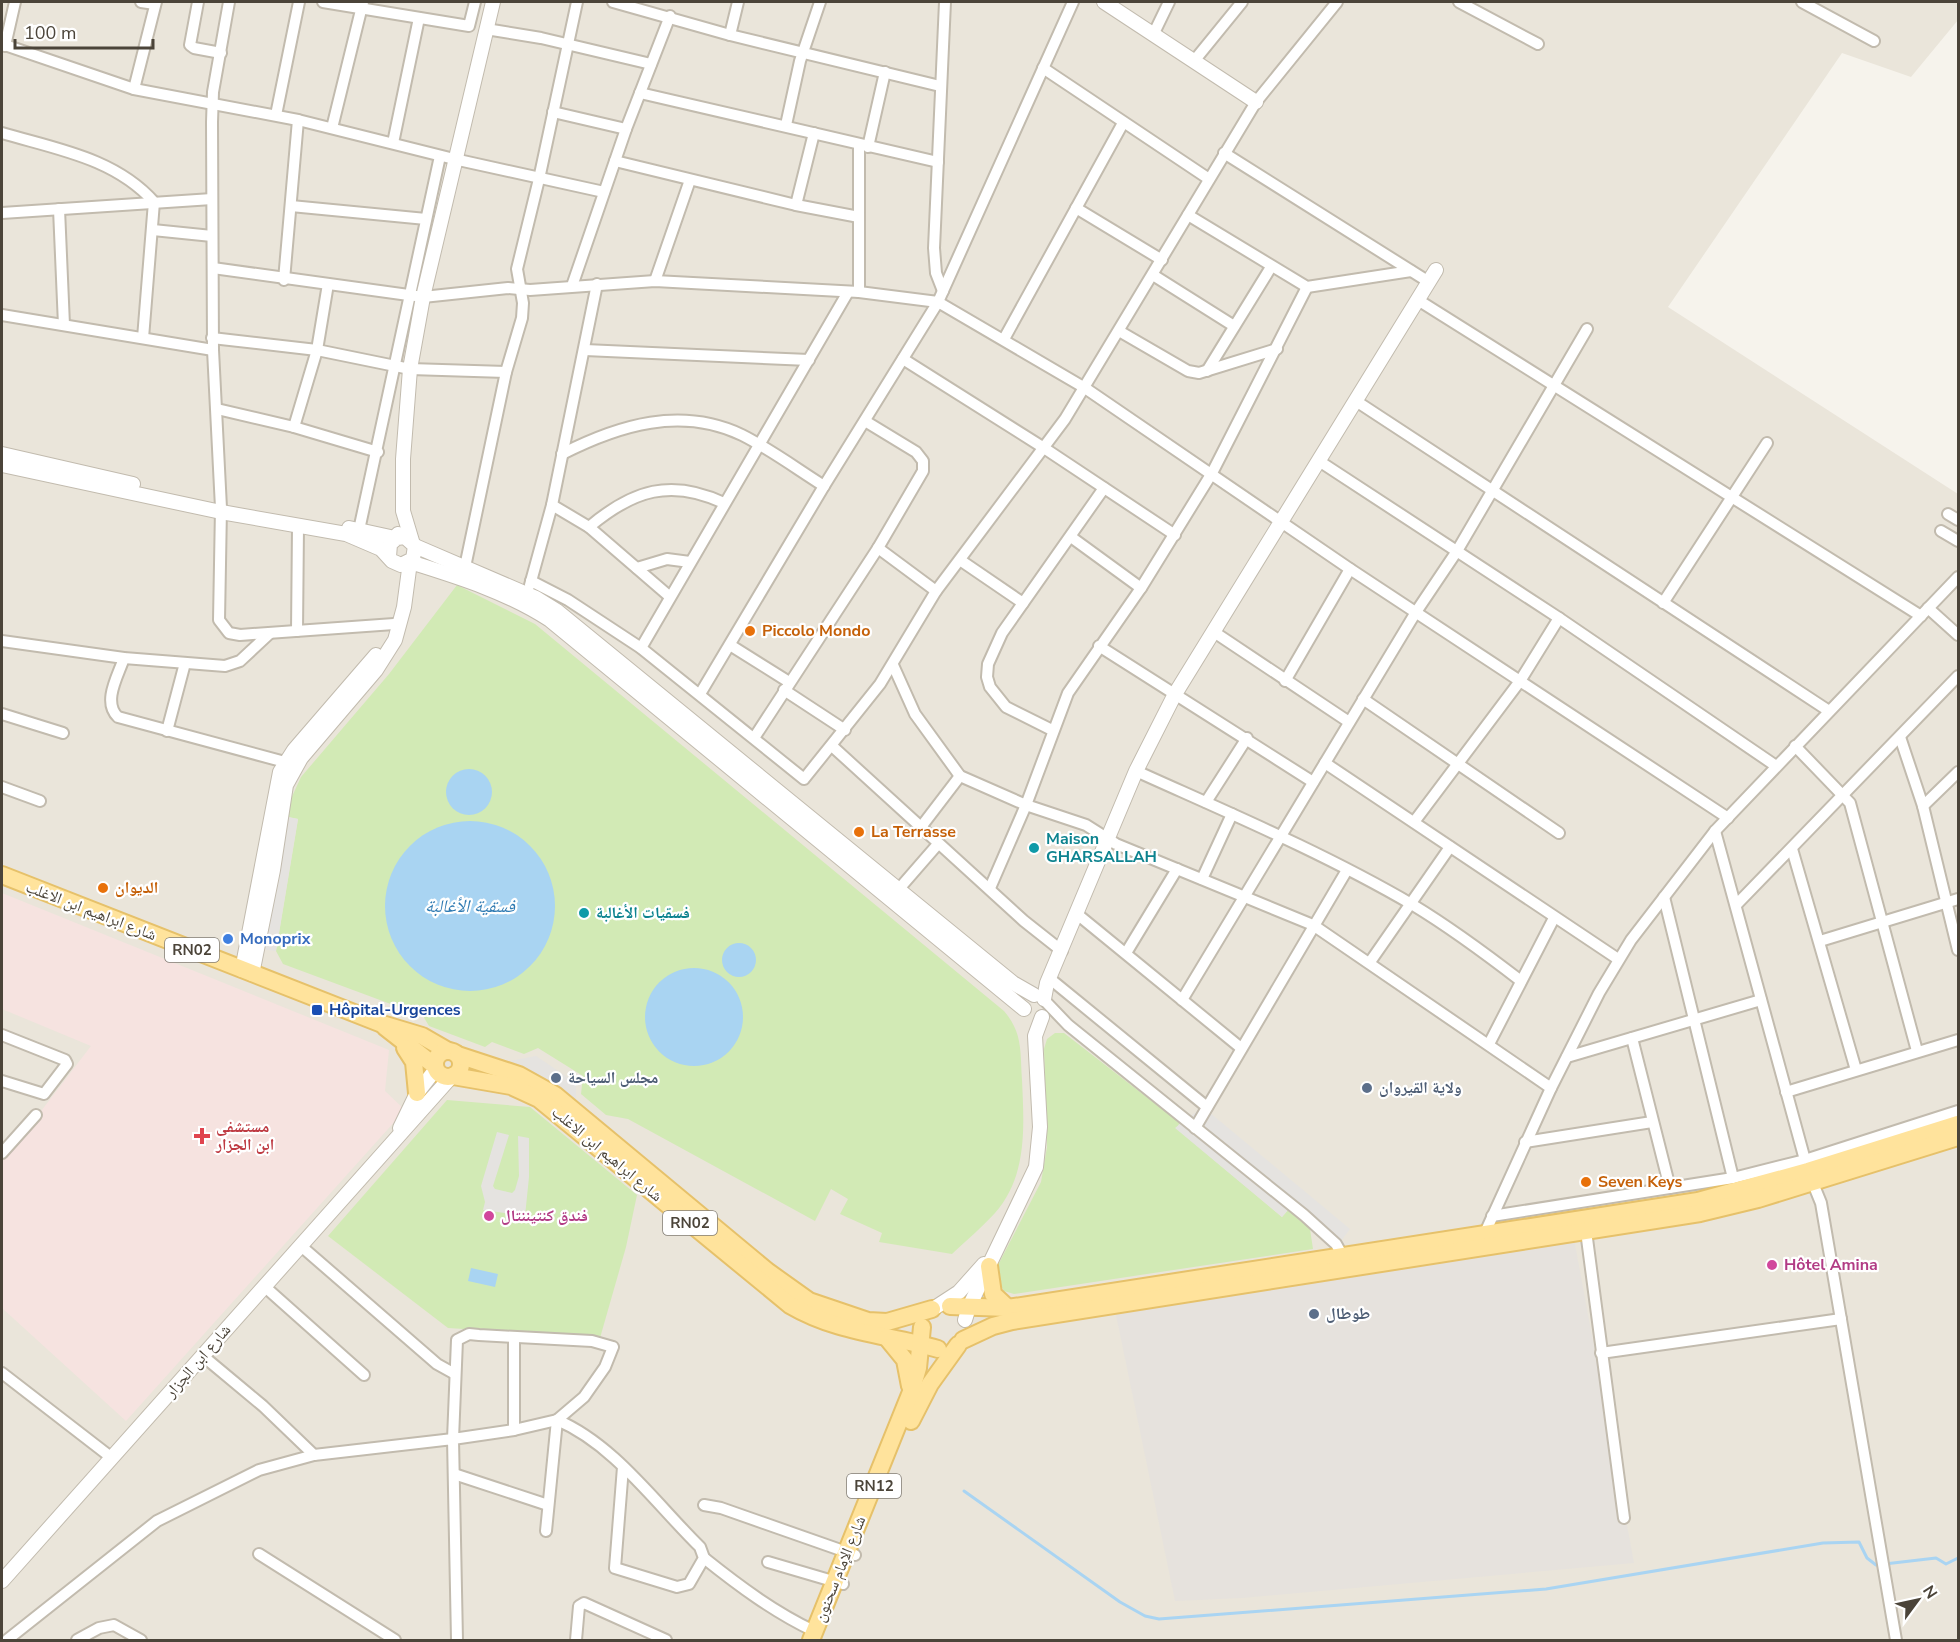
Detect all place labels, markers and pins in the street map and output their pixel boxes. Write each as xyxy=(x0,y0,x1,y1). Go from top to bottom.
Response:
place label: Piccolo Mondo xyxy=(762,620,870,642)
marker: Piccolo Mondo xyxy=(743,624,757,638)
place label: La Terrasse xyxy=(871,821,956,843)
marker: La Terrasse xyxy=(852,825,866,839)
place label: Maison GHARSALLAH xyxy=(1046,828,1157,868)
marker: Maison GHARSALLAH xyxy=(1027,841,1041,855)
place label: الديوان xyxy=(115,877,158,899)
marker: الديوان xyxy=(96,881,110,895)
place label: فسقيات الأغالبة xyxy=(596,902,690,924)
marker: فسقيات الأغالبة xyxy=(577,906,591,920)
place label: Monoprix xyxy=(240,928,311,950)
marker: Monoprix xyxy=(221,932,235,946)
place label: Hôpital-Urgences xyxy=(329,999,461,1021)
marker: Hôpital-Urgences xyxy=(310,1003,324,1017)
place label: مجلس السياحة xyxy=(568,1067,658,1089)
marker: مجلس السياحة xyxy=(549,1071,563,1085)
place label: ولاية القيروان xyxy=(1379,1077,1462,1099)
marker: ولاية القيروان xyxy=(1360,1081,1374,1095)
place label: مستشفى ابن الجزار xyxy=(215,1116,274,1156)
marker: مستشفى ابن الجزار xyxy=(193,1127,211,1145)
place label: Seven Keys xyxy=(1598,1171,1682,1193)
marker: Seven Keys xyxy=(1579,1175,1593,1189)
place label: فندق كنتيننتال xyxy=(501,1205,588,1227)
marker: فندق كنتيننتال xyxy=(482,1209,496,1223)
place label: Hôtel Amina xyxy=(1784,1254,1878,1276)
marker: Hôtel Amina xyxy=(1765,1258,1779,1272)
place label: طوطال xyxy=(1326,1303,1370,1325)
marker: طوطال xyxy=(1307,1307,1321,1321)

